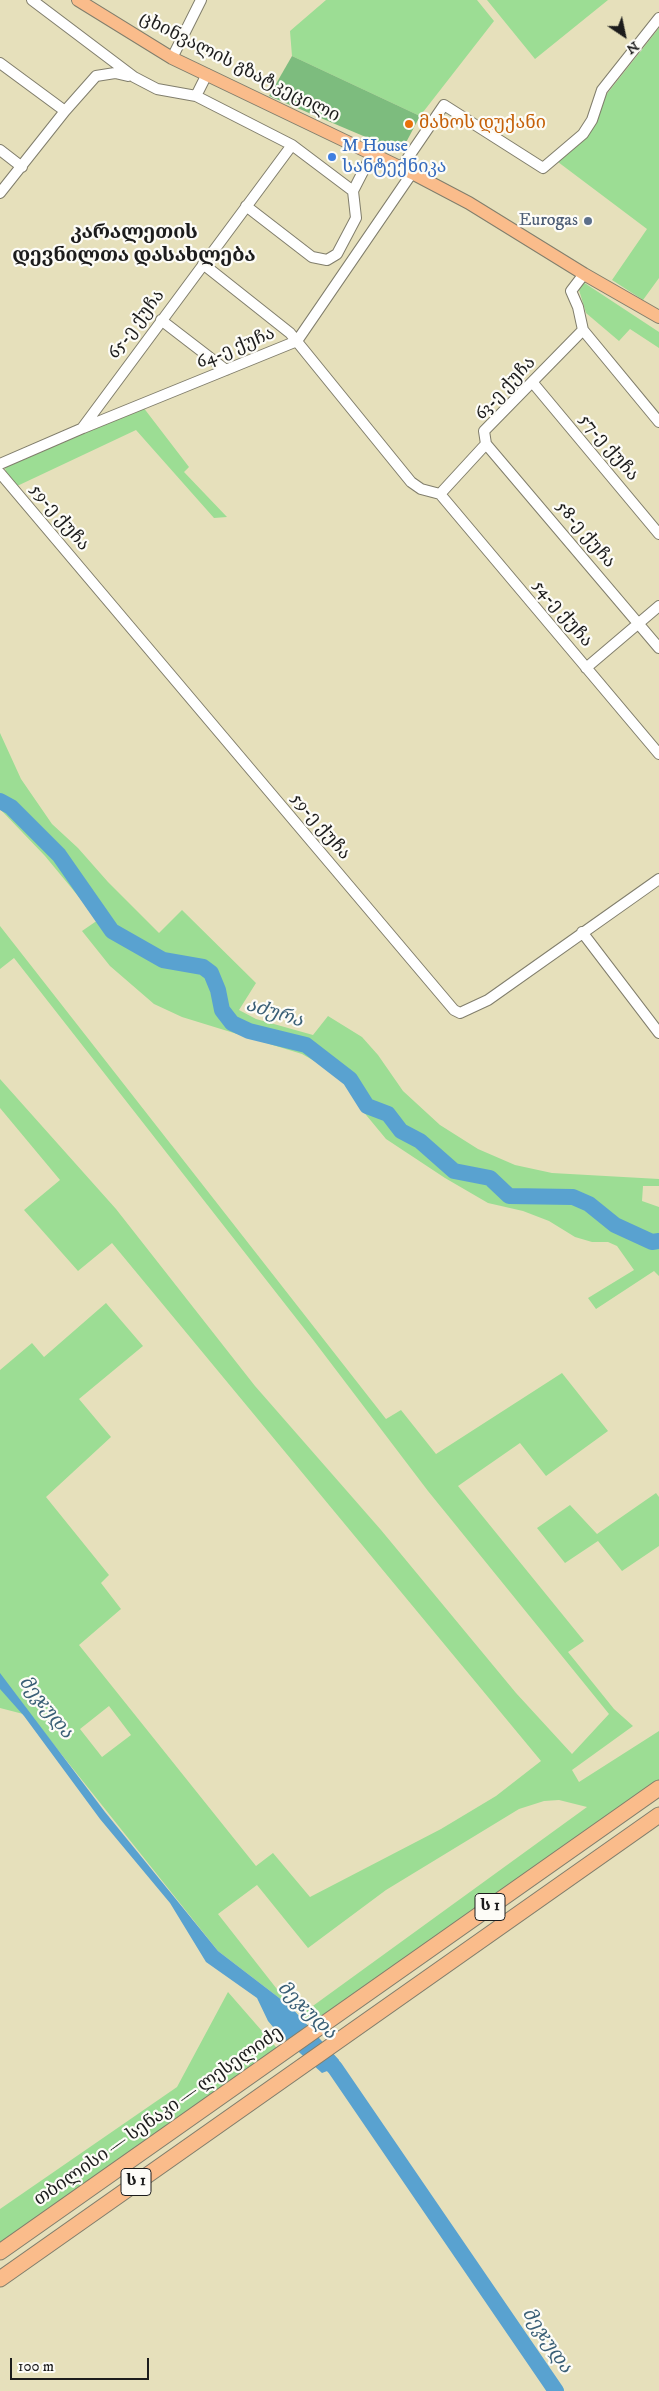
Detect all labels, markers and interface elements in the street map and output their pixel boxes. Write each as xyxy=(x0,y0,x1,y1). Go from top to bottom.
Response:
street label: ცხინვალის გზატკეცილი xyxy=(135,8,343,128)
north arrow xyxy=(599,10,649,60)
text: N xyxy=(623,37,642,58)
place label: მახოს დუქანი xyxy=(419,113,546,135)
marker: მახოს დუქანი xyxy=(403,118,415,130)
place label: M House სანტექნიკა xyxy=(342,136,446,178)
marker: M House სანტექნიკა xyxy=(326,151,338,163)
place label: Eurogas xyxy=(519,210,578,232)
marker: Eurogas xyxy=(582,215,594,227)
district label: კარალეთის დევნილთა დასახლება xyxy=(12,222,256,269)
street label: 65-ე ქუჩა xyxy=(104,286,170,364)
street label: 64-ე ქუჩა xyxy=(194,323,278,375)
street label: 63-ე ქუჩა xyxy=(471,353,541,425)
street label: 57-ე ქუჩა xyxy=(573,410,643,486)
street label: 59-ე ქუჩა xyxy=(25,480,93,556)
street label: 58-ე ქუჩა xyxy=(551,497,619,573)
street label: 54-ე ქუჩა xyxy=(528,576,596,652)
street label: 59-ე ქუჩა xyxy=(286,789,354,865)
water label: აძურა xyxy=(242,994,306,1034)
water label: მეჯუდა xyxy=(13,1672,77,1744)
road number: ს 1 xyxy=(475,1894,505,1920)
water label: მეჯუდა xyxy=(271,1977,341,2045)
street label: თბილისი — სენაკი — ლესელიძე xyxy=(30,2022,288,2212)
road number: ს 1 xyxy=(121,2168,151,2196)
water label: მეჯუდა xyxy=(516,2304,576,2378)
scale bar xyxy=(12,2348,151,2380)
text: 100 m xyxy=(18,2357,54,2376)

